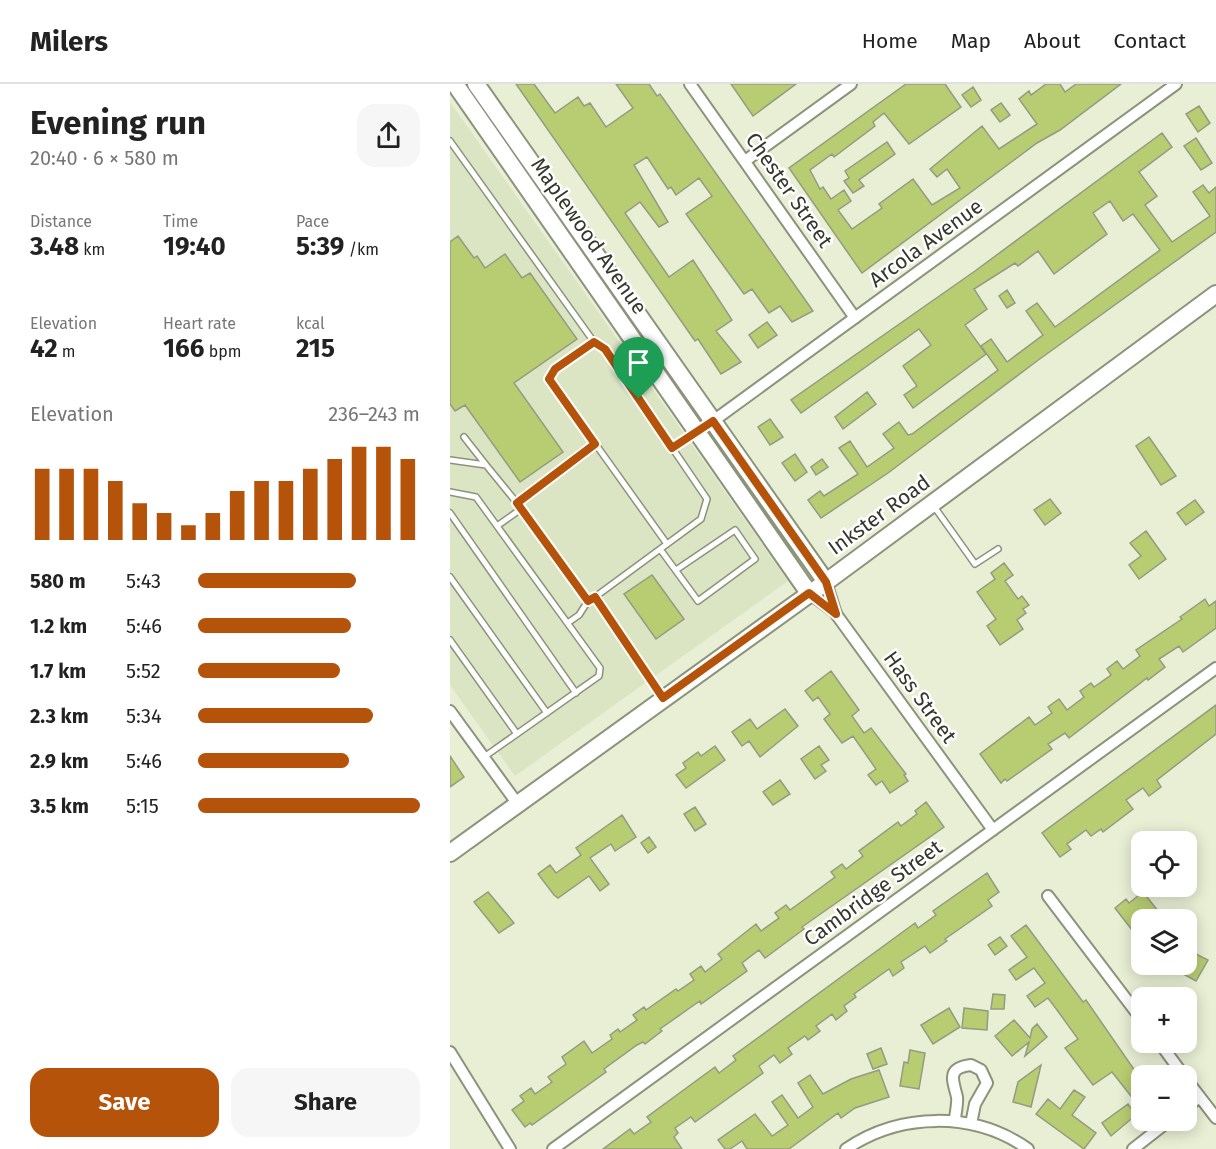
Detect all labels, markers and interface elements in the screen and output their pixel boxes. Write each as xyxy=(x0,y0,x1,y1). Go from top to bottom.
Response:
text: Milers xyxy=(30,25,108,58)
text: Home xyxy=(862,28,918,54)
text: Map xyxy=(951,28,991,54)
text: About xyxy=(1024,28,1081,54)
text: Contact xyxy=(1114,28,1186,54)
text: Evening run xyxy=(30,103,206,143)
button: share xyxy=(357,104,420,167)
street label: Chester Street xyxy=(740,127,838,253)
text: 20:40 · 6 × 580 m xyxy=(30,146,179,170)
street label: Maplewood Avenue xyxy=(525,153,653,319)
street label: Arcola Avenue xyxy=(864,193,988,293)
text: Distance xyxy=(30,212,92,231)
text: Time xyxy=(163,212,198,231)
text: Pace xyxy=(296,212,329,231)
text: 3.48 xyxy=(30,231,79,262)
text: 19:40 xyxy=(163,231,226,262)
text: 5:39 xyxy=(296,231,344,262)
text: km xyxy=(79,240,105,259)
text: /km xyxy=(344,240,379,259)
text: Elevation xyxy=(30,314,97,333)
text: Heart rate xyxy=(163,314,236,333)
text: kcal xyxy=(296,314,325,333)
text: 42 xyxy=(30,333,58,364)
text: 166 xyxy=(163,333,204,364)
text: 215 xyxy=(296,333,335,364)
pin xyxy=(613,337,664,399)
text: m xyxy=(58,342,76,361)
text: bpm xyxy=(204,342,241,361)
icon: arrive xyxy=(622,346,655,379)
text: Elevation xyxy=(30,402,114,426)
text: 236–243 m xyxy=(328,402,420,426)
street label: Inkster Road xyxy=(823,469,935,561)
text: 580 m xyxy=(30,569,86,593)
text: 5:43 xyxy=(126,569,161,593)
text: 1.2 km xyxy=(30,614,87,638)
text: 5:46 xyxy=(126,614,162,638)
street label: Hass Street xyxy=(878,646,962,748)
text: 1.7 km xyxy=(30,659,86,683)
text: 5:52 xyxy=(126,659,161,683)
text: 2.3 km xyxy=(30,704,89,728)
text: 5:34 xyxy=(126,704,162,728)
text: 2.9 km xyxy=(30,749,89,773)
text: 5:46 xyxy=(126,749,162,773)
text: 3.5 km xyxy=(30,794,89,818)
text: 5:15 xyxy=(126,794,159,818)
map controls xyxy=(1131,831,1197,1131)
button: locate xyxy=(1131,831,1197,897)
street label: Cambridge Street xyxy=(799,834,948,952)
button: layers xyxy=(1131,909,1197,975)
button: + xyxy=(1131,987,1197,1053)
button: − xyxy=(1131,1065,1197,1131)
button: Save xyxy=(30,1068,219,1137)
button: Share xyxy=(231,1068,420,1137)

